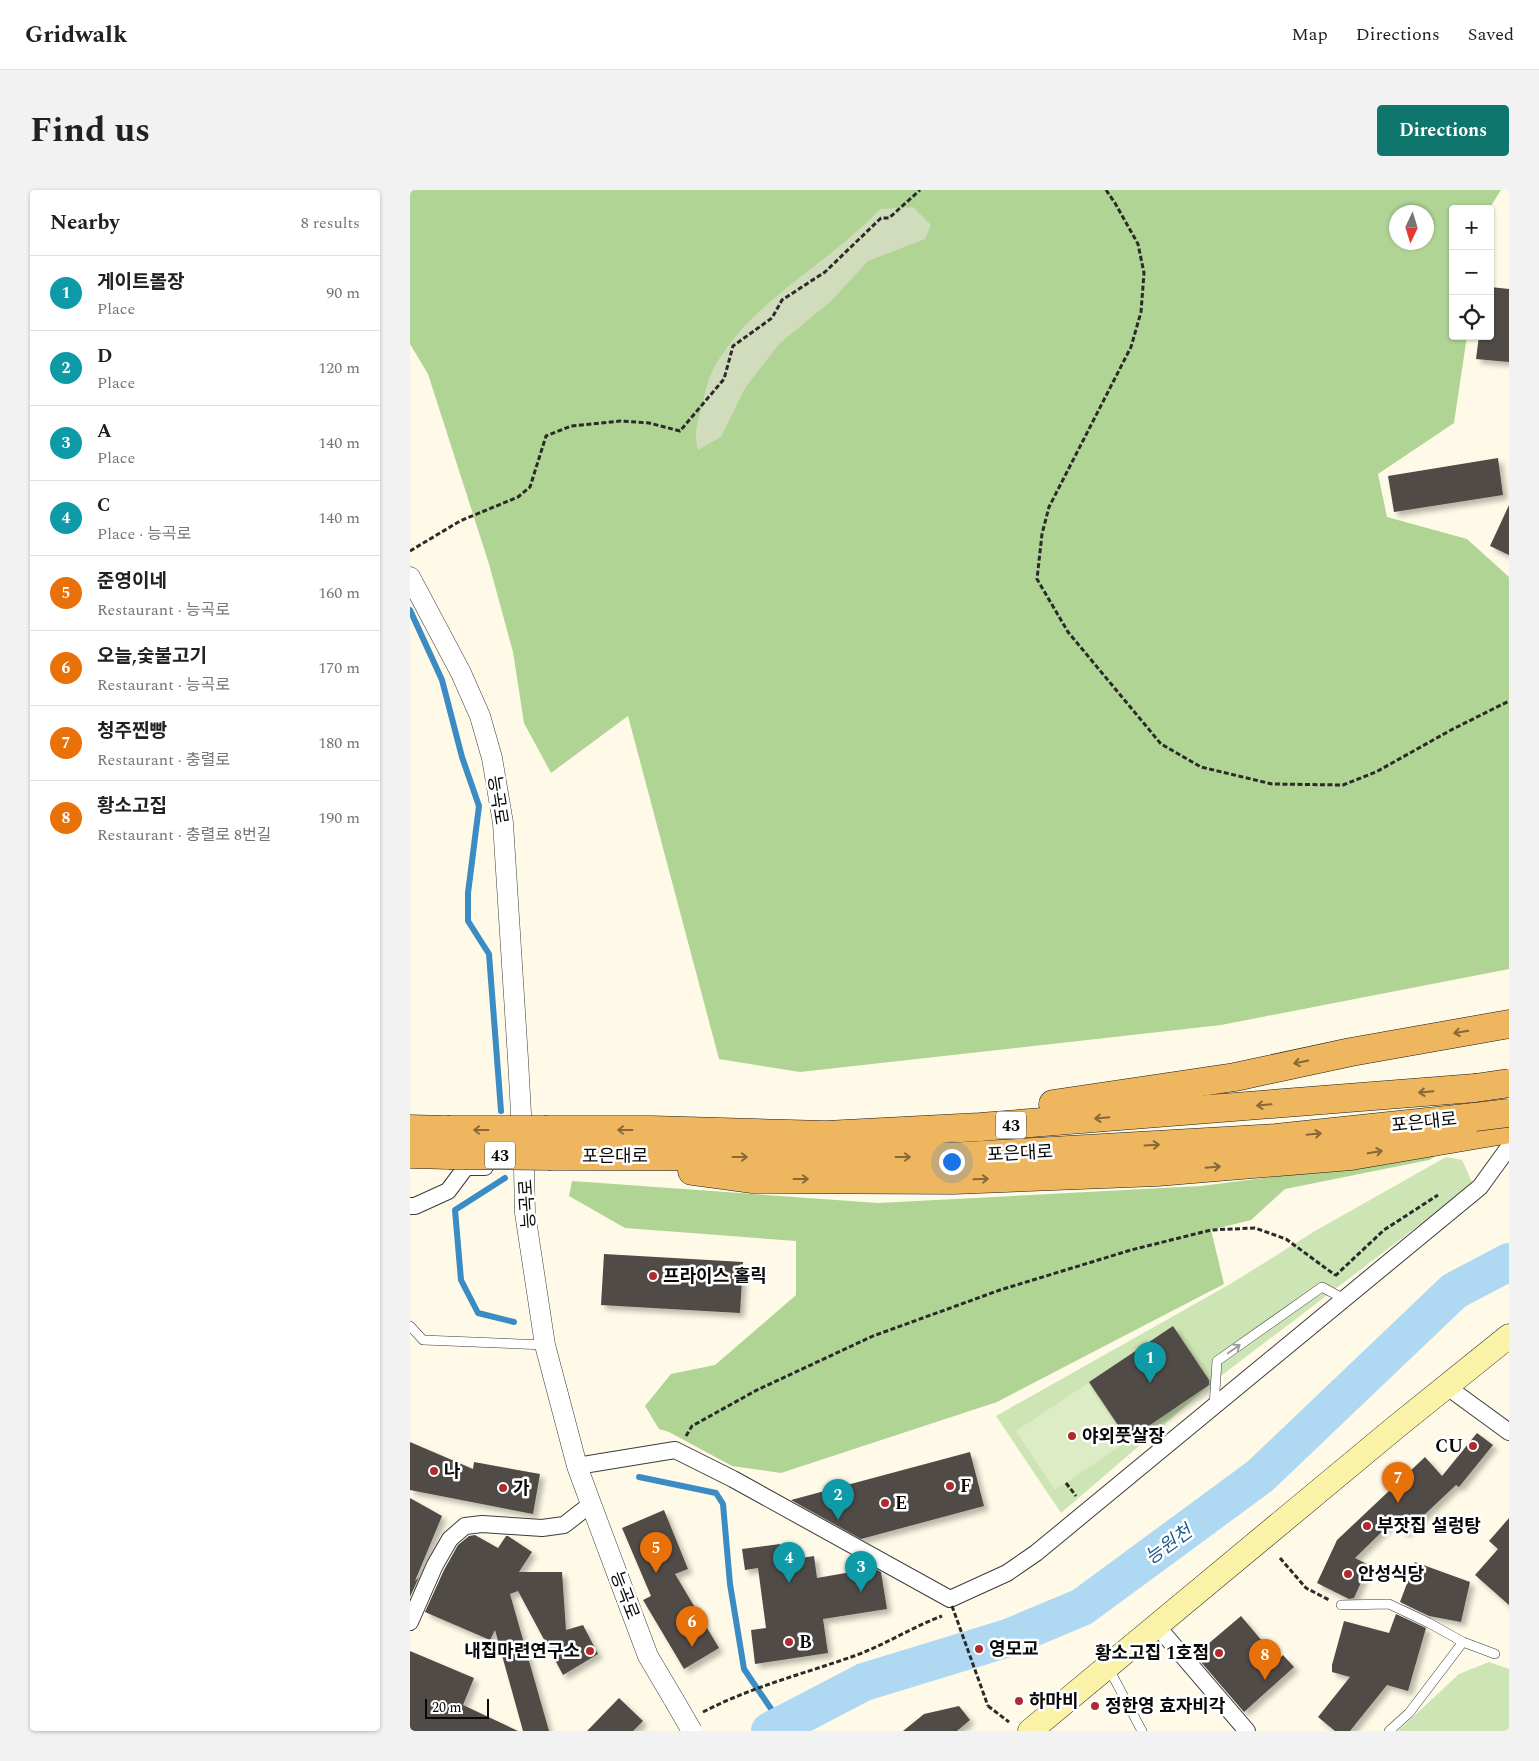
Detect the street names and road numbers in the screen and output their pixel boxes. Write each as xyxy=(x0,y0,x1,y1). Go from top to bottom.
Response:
street label: 능곡로 xyxy=(480,773,515,827)
street label: 포은대로 xyxy=(1390,1106,1458,1139)
road number: 43 xyxy=(996,1112,1026,1138)
street label: 포은대로 xyxy=(986,1138,1054,1169)
road number: 43 xyxy=(485,1142,515,1168)
street label: 포은대로 xyxy=(582,1143,648,1170)
street label: 능곡로 xyxy=(512,1178,543,1230)
street label: 능곡로 xyxy=(603,1567,646,1623)

